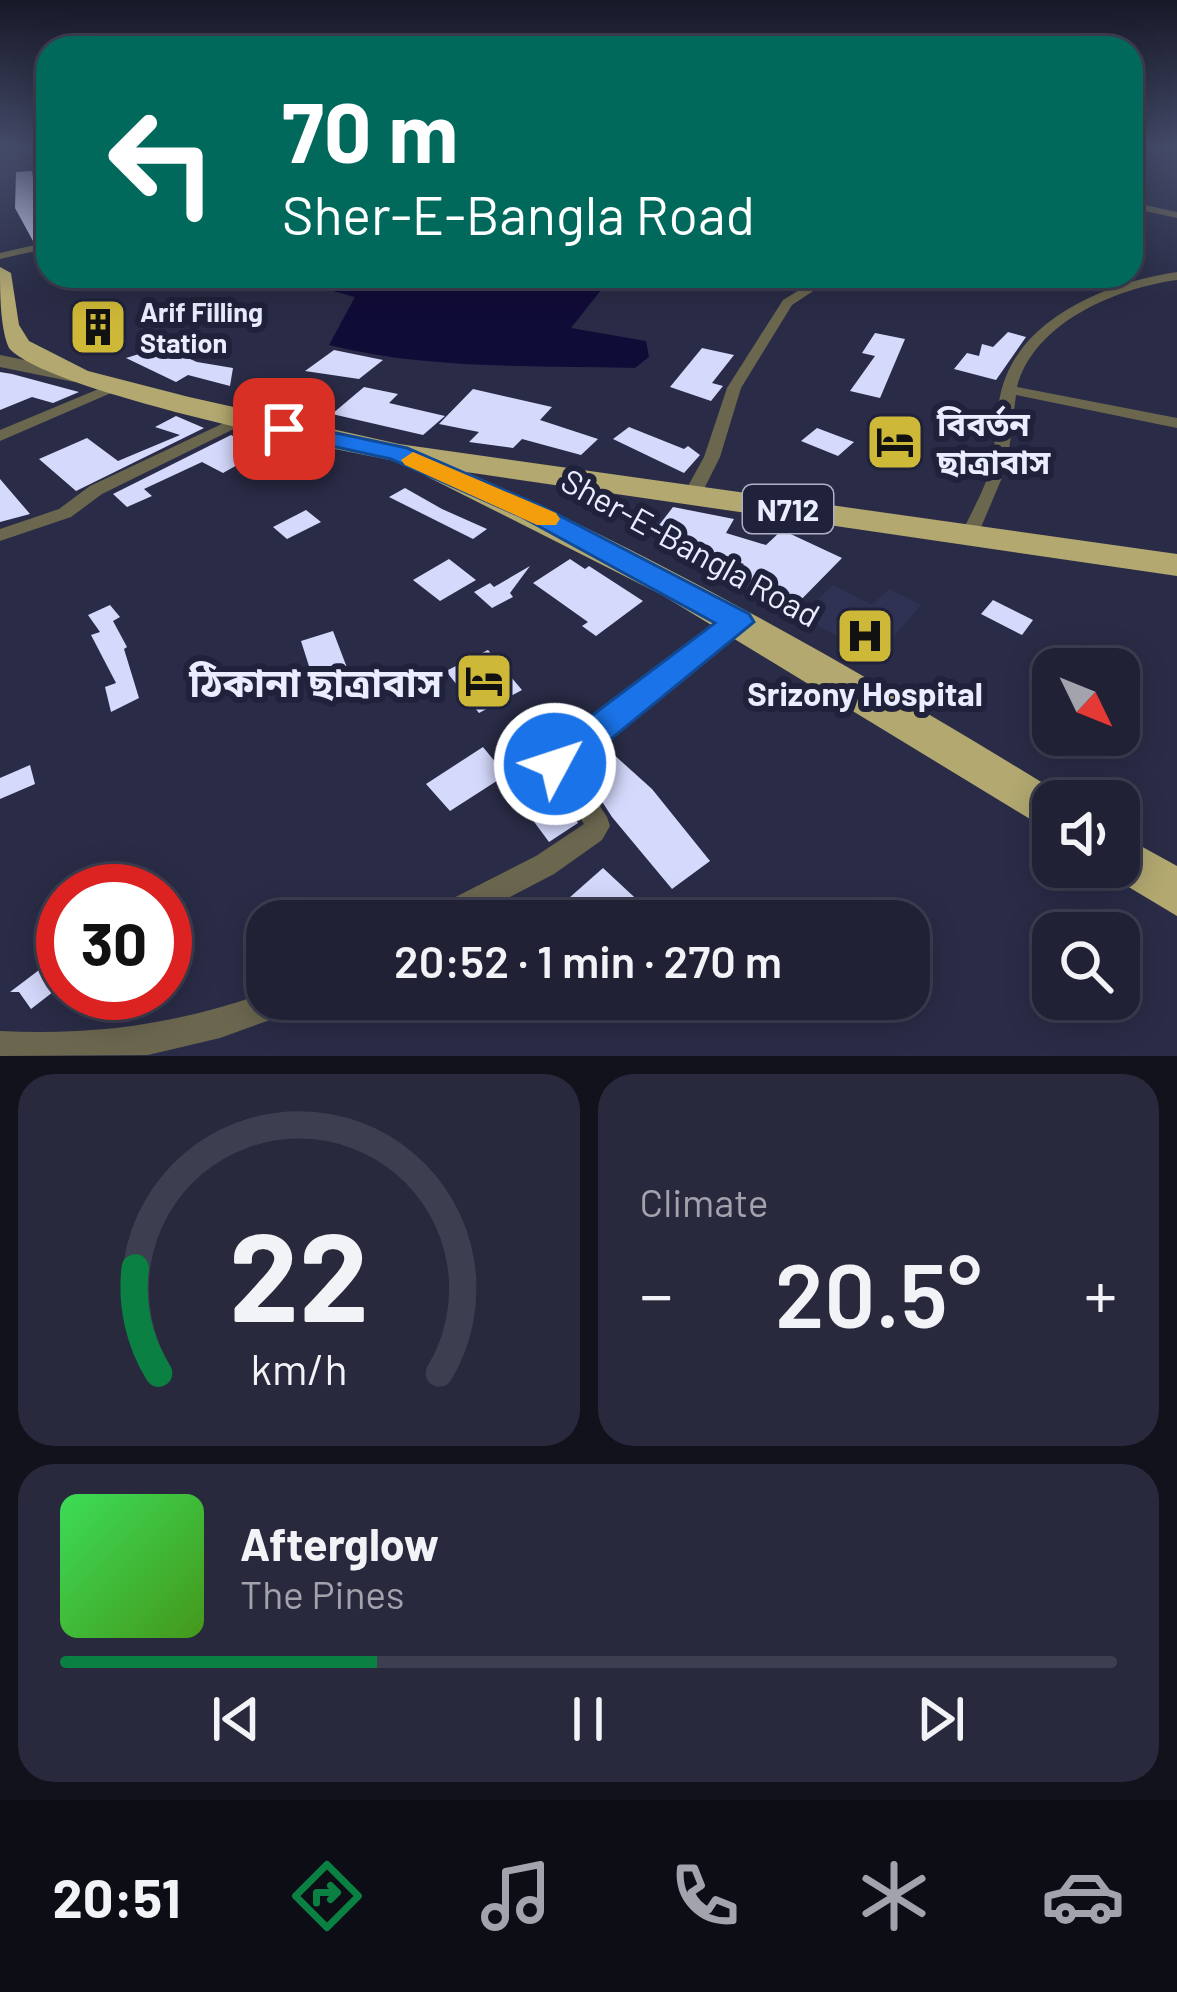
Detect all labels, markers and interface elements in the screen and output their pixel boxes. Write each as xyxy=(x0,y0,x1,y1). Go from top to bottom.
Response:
text: 70 m xyxy=(282,79,458,180)
icon: left xyxy=(84,84,240,240)
text: Sher-E-Bangla Road xyxy=(282,181,755,246)
place label: Arif Filling Station xyxy=(140,295,263,358)
building icon: Arif Filling Station xyxy=(67,296,129,358)
pin xyxy=(233,378,335,480)
icon: arrive xyxy=(251,396,317,462)
place label: বিবর্তন ছাত্রাবাস xyxy=(936,403,1051,481)
hotel icon: বিবর্তন ছাত্রাবাস xyxy=(864,411,926,473)
street label: Sher-E-Bangla Road xyxy=(555,459,827,635)
road number: N712 xyxy=(743,485,833,533)
hospital icon: Srizony Hospital xyxy=(834,605,896,667)
north arrow xyxy=(1032,648,1140,756)
map controls xyxy=(1032,648,1140,1020)
hotel icon: ঠিকানা ছাত্রাবাস xyxy=(453,650,515,712)
place label: ঠিকানা ছাত্রাবাস xyxy=(188,658,443,705)
place label: Srizony Hospital xyxy=(747,673,983,713)
position arrow xyxy=(492,701,618,827)
button: sound xyxy=(1032,780,1140,888)
speed limit sign: 30 xyxy=(36,864,192,1020)
button: search xyxy=(1032,912,1140,1020)
text: 20:52 · 1 min · 270 m xyxy=(394,933,782,987)
text: Climate xyxy=(640,1178,769,1225)
text: 22 xyxy=(229,1197,369,1347)
text: 20.5° xyxy=(775,1238,982,1346)
text: − xyxy=(640,1253,673,1332)
text: + xyxy=(1084,1253,1117,1332)
text: km/h xyxy=(250,1342,347,1394)
text: Afterglow xyxy=(240,1516,439,1570)
text: The Pines xyxy=(240,1570,405,1617)
icon: previous xyxy=(203,1686,269,1752)
icon: pause xyxy=(555,1686,621,1752)
icon: next xyxy=(908,1686,974,1752)
icon: directions xyxy=(285,1854,369,1938)
icon: music xyxy=(474,1854,558,1938)
icon: phone xyxy=(663,1854,747,1938)
icon: climate xyxy=(852,1854,936,1938)
icon: car xyxy=(1041,1854,1125,1938)
text: 20:51 xyxy=(52,1864,181,1929)

